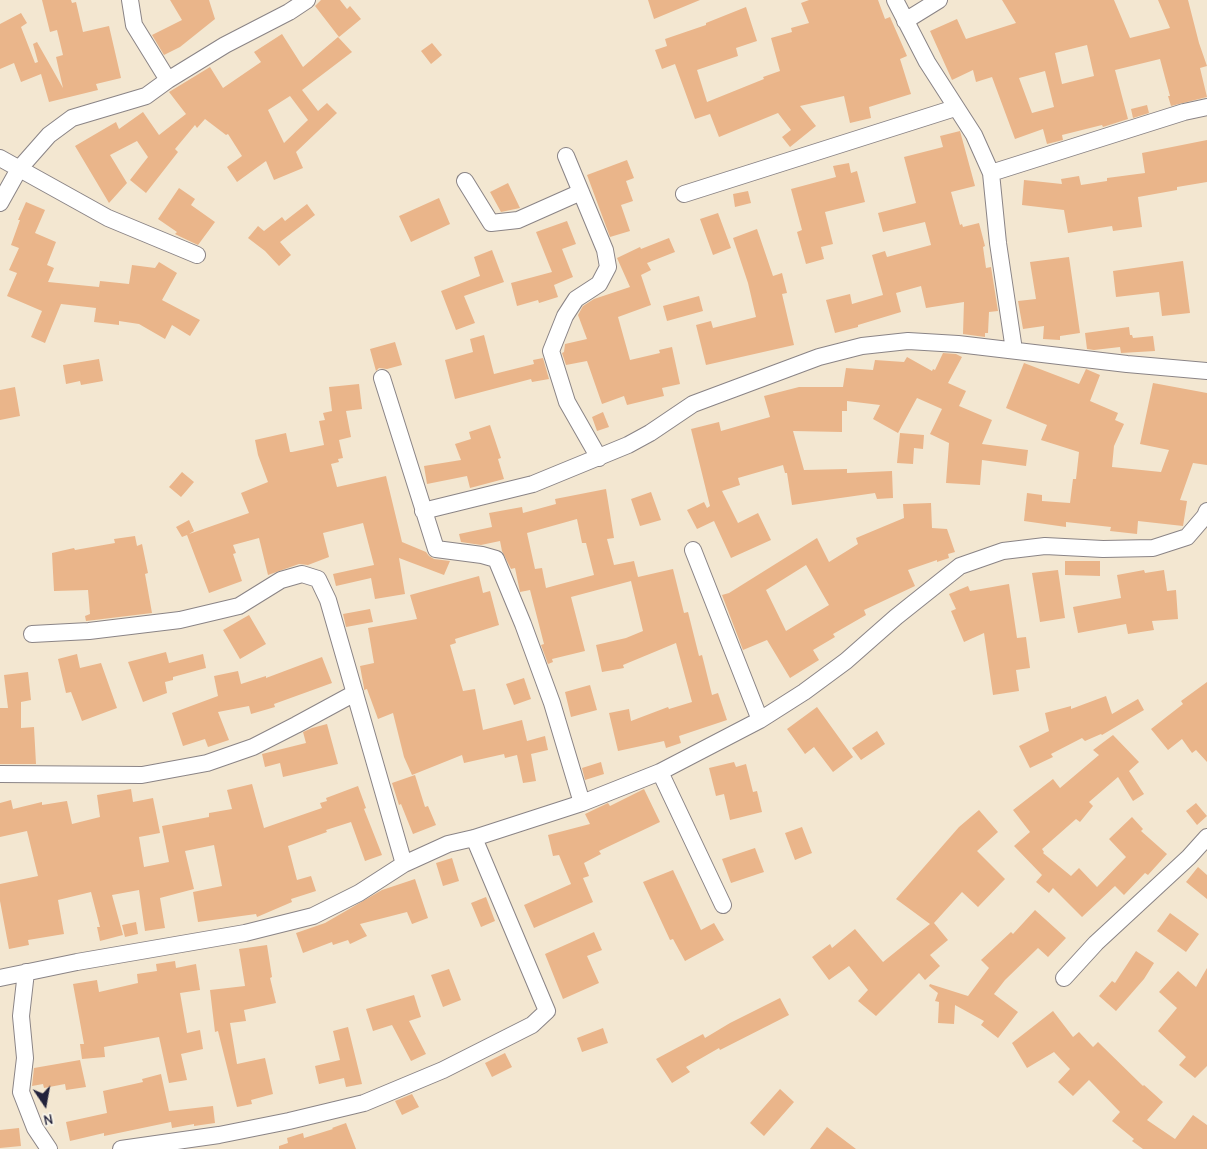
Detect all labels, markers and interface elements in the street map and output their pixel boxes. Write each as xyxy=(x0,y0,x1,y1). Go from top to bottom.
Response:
north arrow xyxy=(20,1079,70,1129)
text: N xyxy=(42,1110,54,1128)

